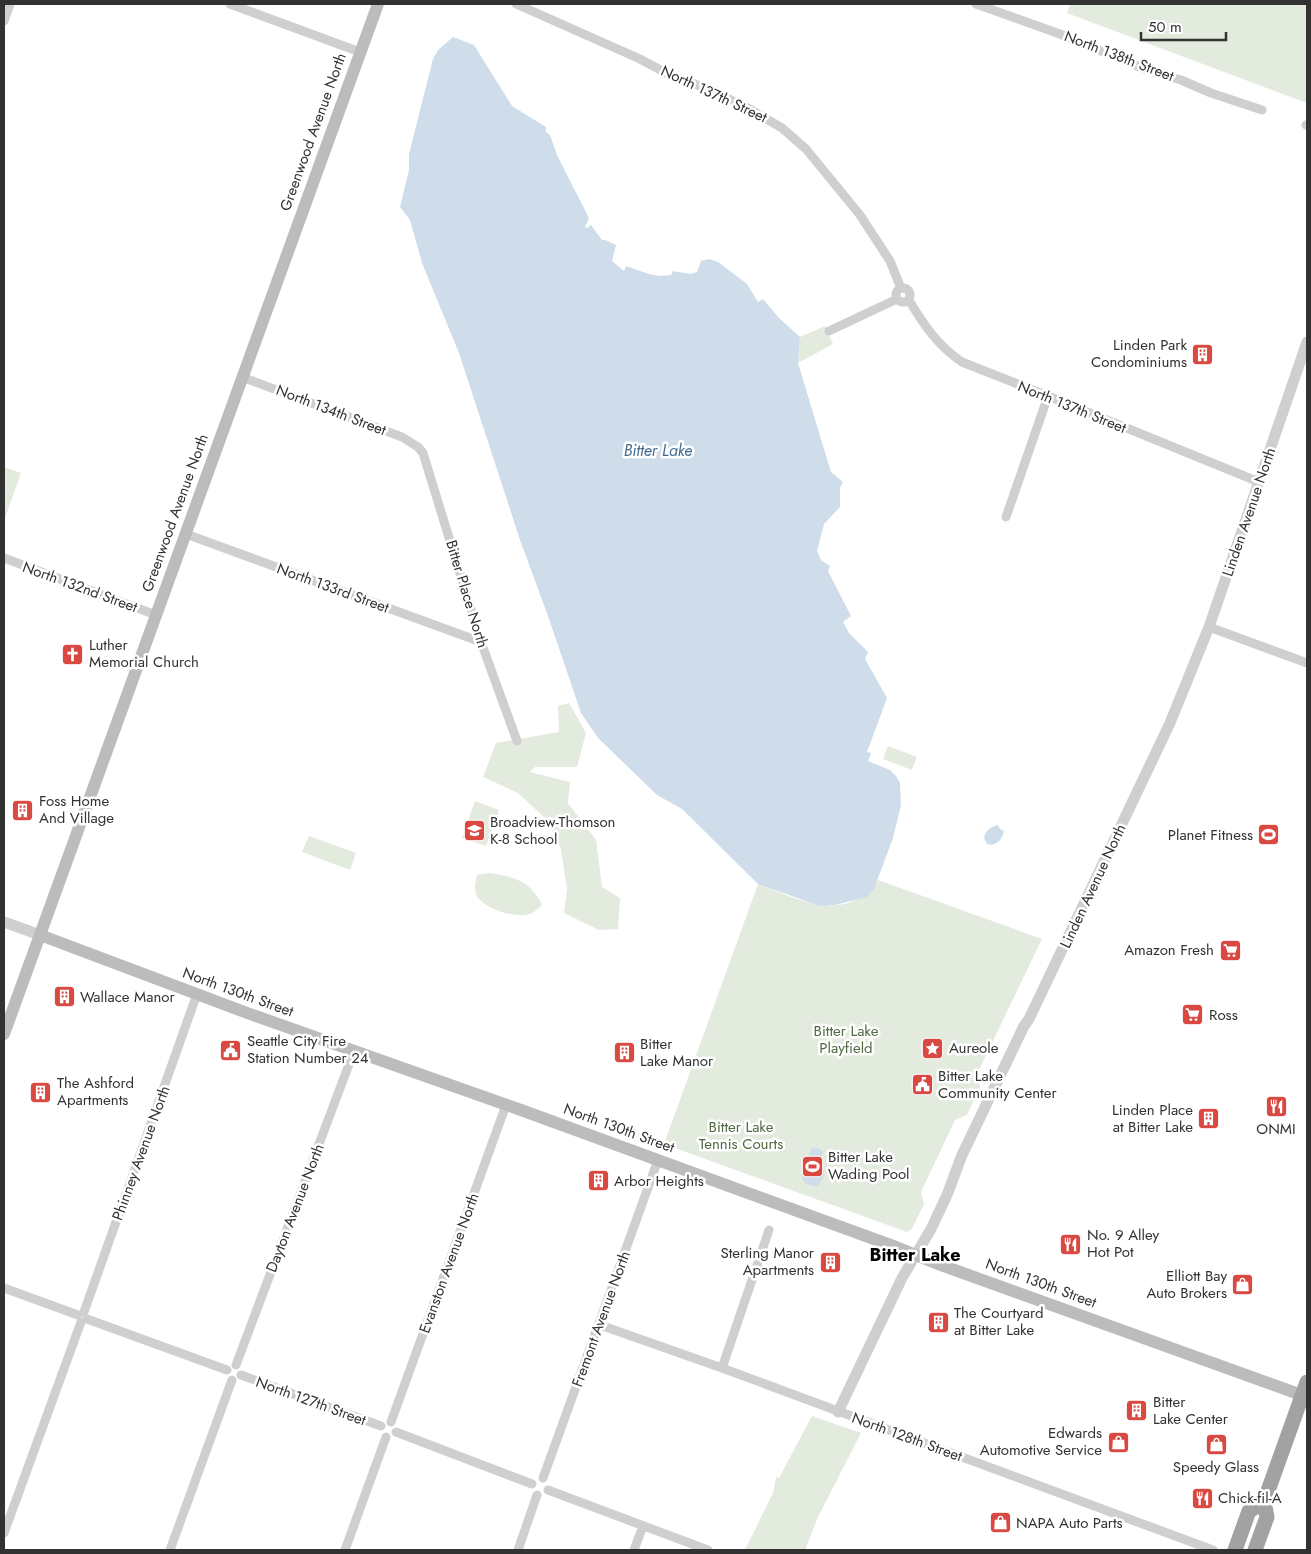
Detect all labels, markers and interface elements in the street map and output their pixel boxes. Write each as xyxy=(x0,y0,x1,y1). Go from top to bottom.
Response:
scale bar xyxy=(1141,10,1226,42)
text: 50 m xyxy=(1148,16,1182,38)
street label: North 138th Street xyxy=(1061,25,1177,87)
street label: Greenwood Avenue North xyxy=(274,50,352,214)
street label: North 137th Street xyxy=(657,60,771,128)
place label: Linden Park Condominiums xyxy=(1091,334,1187,373)
building icon: Linden Park Condominiums xyxy=(1191,342,1215,366)
street label: North 137th Street xyxy=(1014,375,1130,439)
street label: North 134th Street xyxy=(273,379,390,441)
street label: Greenwood Avenue North xyxy=(136,431,214,595)
water label: Bitter Lake xyxy=(624,439,692,462)
street label: Linden Avenue North xyxy=(1217,445,1281,579)
street label: Bitter Place North xyxy=(440,537,494,651)
street label: North 132nd Street xyxy=(19,556,141,618)
street label: North 133rd Street xyxy=(274,557,393,619)
place label: Luther Memorial Church xyxy=(89,634,199,673)
church icon: Luther Memorial Church xyxy=(61,642,85,666)
place label: Foss Home And Village xyxy=(39,790,114,829)
building icon: Foss Home And Village xyxy=(11,798,35,822)
place label: Broadview-Thomson K-8 School xyxy=(490,811,615,850)
school or university icon: Broadview-Thomson K-8 School xyxy=(462,819,486,843)
street label: Linden Avenue North xyxy=(1055,820,1131,952)
sports icon: Planet Fitness xyxy=(1257,823,1281,847)
place label: Planet Fitness xyxy=(1168,824,1253,846)
supermarket icon: Amazon Fresh xyxy=(1218,938,1242,962)
place label: Amazon Fresh xyxy=(1124,939,1214,961)
street label: North 130th Street xyxy=(179,962,297,1022)
building icon: Wallace Manor xyxy=(52,985,76,1009)
place label: Wallace Manor xyxy=(80,986,176,1008)
supermarket icon: Ross xyxy=(1181,1003,1205,1027)
place label: Ross xyxy=(1209,1004,1238,1026)
park label: Bitter Lake Playfield xyxy=(814,1020,879,1059)
place label: Seattle City Fire Station Number 24 xyxy=(247,1030,369,1069)
place label: Bitter Lake Manor xyxy=(640,1033,714,1072)
place icon: Aureole xyxy=(921,1036,945,1060)
place label: Aureole xyxy=(949,1037,999,1059)
public building icon: Seattle City Fire Station Number 24 xyxy=(219,1038,243,1062)
building icon: Bitter Lake Manor xyxy=(612,1041,636,1065)
place label: Bitter Lake Community Center xyxy=(938,1065,1057,1104)
place label: The Ashford Apartments xyxy=(57,1072,134,1111)
public building icon: Bitter Lake Community Center xyxy=(910,1073,934,1097)
building icon: The Ashford Apartments xyxy=(29,1080,53,1104)
street label: Phinney Avenue North xyxy=(106,1083,176,1223)
restaurant icon: ONMI xyxy=(1264,1094,1288,1118)
street label: North 130th Street xyxy=(560,1098,678,1158)
place label: Linden Place at Bitter Lake xyxy=(1112,1099,1193,1138)
building icon: Linden Place at Bitter Lake xyxy=(1197,1107,1221,1131)
park label: Bitter Lake Tennis Courts xyxy=(699,1116,783,1155)
place label: ONMI xyxy=(1256,1118,1296,1140)
street label: Dayton Avenue North xyxy=(260,1141,330,1275)
place label: Bitter Lake Wading Pool xyxy=(828,1146,910,1185)
sports icon: Bitter Lake Wading Pool xyxy=(800,1154,824,1178)
building icon: Arbor Heights xyxy=(586,1169,610,1193)
place label: Arbor Heights xyxy=(614,1170,704,1192)
street label: Evanston Avenue North xyxy=(413,1190,485,1336)
place label: No. 9 Alley Hot Pot xyxy=(1087,1224,1160,1263)
restaurant icon: No. 9 Alley Hot Pot xyxy=(1059,1232,1083,1256)
place label: Sterling Manor Apartments xyxy=(720,1242,815,1281)
district label: Bitter Lake xyxy=(869,1242,961,1268)
street label: Fremont Avenue North xyxy=(566,1248,636,1390)
building icon: Sterling Manor Apartments xyxy=(818,1250,842,1274)
street label: North 130th Street xyxy=(982,1253,1100,1313)
place label: Elliott Bay Auto Brokers xyxy=(1146,1265,1227,1304)
shop icon: Elliott Bay Auto Brokers xyxy=(1231,1273,1255,1297)
place label: The Courtyard at Bitter Lake xyxy=(954,1302,1044,1341)
building icon: The Courtyard at Bitter Lake xyxy=(926,1310,950,1334)
street label: North 127th Street xyxy=(253,1371,370,1431)
place label: Bitter Lake Center xyxy=(1153,1391,1229,1430)
building icon: Bitter Lake Center xyxy=(1125,1399,1149,1423)
street label: North 128th Street xyxy=(849,1407,966,1467)
place label: Edwards Automotive Service xyxy=(980,1422,1102,1461)
shop icon: Edwards Automotive Service xyxy=(1106,1430,1130,1454)
shop icon: Speedy Glass xyxy=(1204,1432,1228,1456)
place label: Speedy Glass xyxy=(1173,1456,1259,1478)
restaurant icon: Chick-fil-A xyxy=(1190,1486,1214,1510)
place label: Chick-fil-A xyxy=(1218,1487,1282,1509)
shop icon: NAPA Auto Parts xyxy=(988,1511,1012,1535)
place label: NAPA Auto Parts xyxy=(1016,1512,1123,1534)

